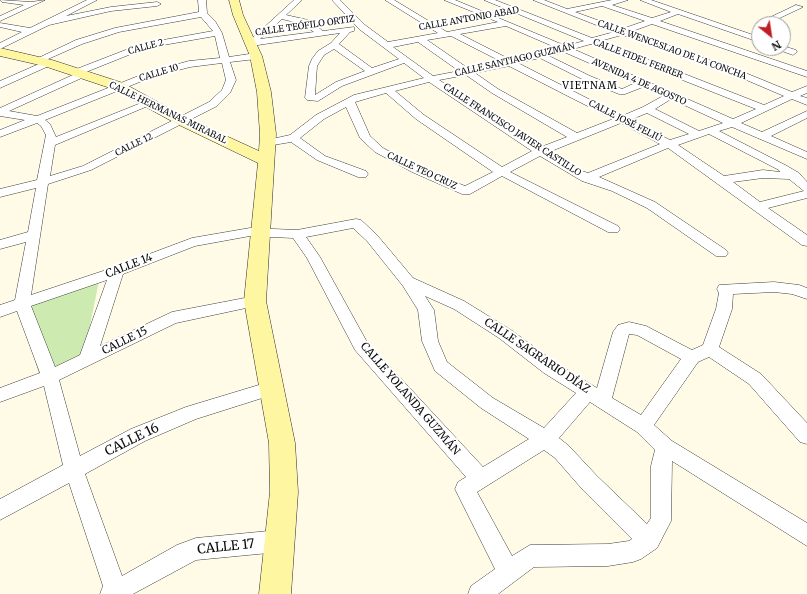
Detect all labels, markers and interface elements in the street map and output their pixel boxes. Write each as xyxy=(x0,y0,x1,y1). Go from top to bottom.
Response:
street label: CALLE ANTONIO ABAD xyxy=(418,5,520,33)
street label: CALLE TEÓFILO ORTIZ xyxy=(255,14,355,38)
north arrow xyxy=(751,16,791,56)
street label: CALLE WENCESLAO DE LA CONCHA xyxy=(596,18,748,82)
street label: CALLE 2 xyxy=(127,37,165,57)
street label: CALLE FIDEL FERRER xyxy=(591,37,685,81)
text: N xyxy=(769,37,784,54)
street label: CALLE SANTIAGO GUZMÁN xyxy=(454,41,576,79)
street label: AVENIDA 4 DE AGOSTO xyxy=(590,56,688,108)
street label: CALLE 10 xyxy=(138,62,180,84)
street label: CALLE HERMANAS MIRABAL xyxy=(107,80,229,146)
district label: VIETNAM xyxy=(562,80,618,92)
street label: CALLE FRANCISCO JAVIER CASTILLO xyxy=(441,81,583,179)
street label: CALLE JOSÉ FELIÚ xyxy=(587,98,663,144)
street label: CALLE 12 xyxy=(113,131,155,159)
street label: CALLE TEO CRUZ xyxy=(385,150,459,192)
street label: CALLE 14 xyxy=(104,251,154,281)
street label: CALLE SAGRARIO DÍAZ xyxy=(482,316,592,396)
street label: CALLE 15 xyxy=(100,324,150,358)
street label: CALLE YOLANDA GUZMÁN xyxy=(357,340,463,458)
street label: CALLE 16 xyxy=(102,420,162,460)
street label: CALLE 17 xyxy=(197,536,255,558)

